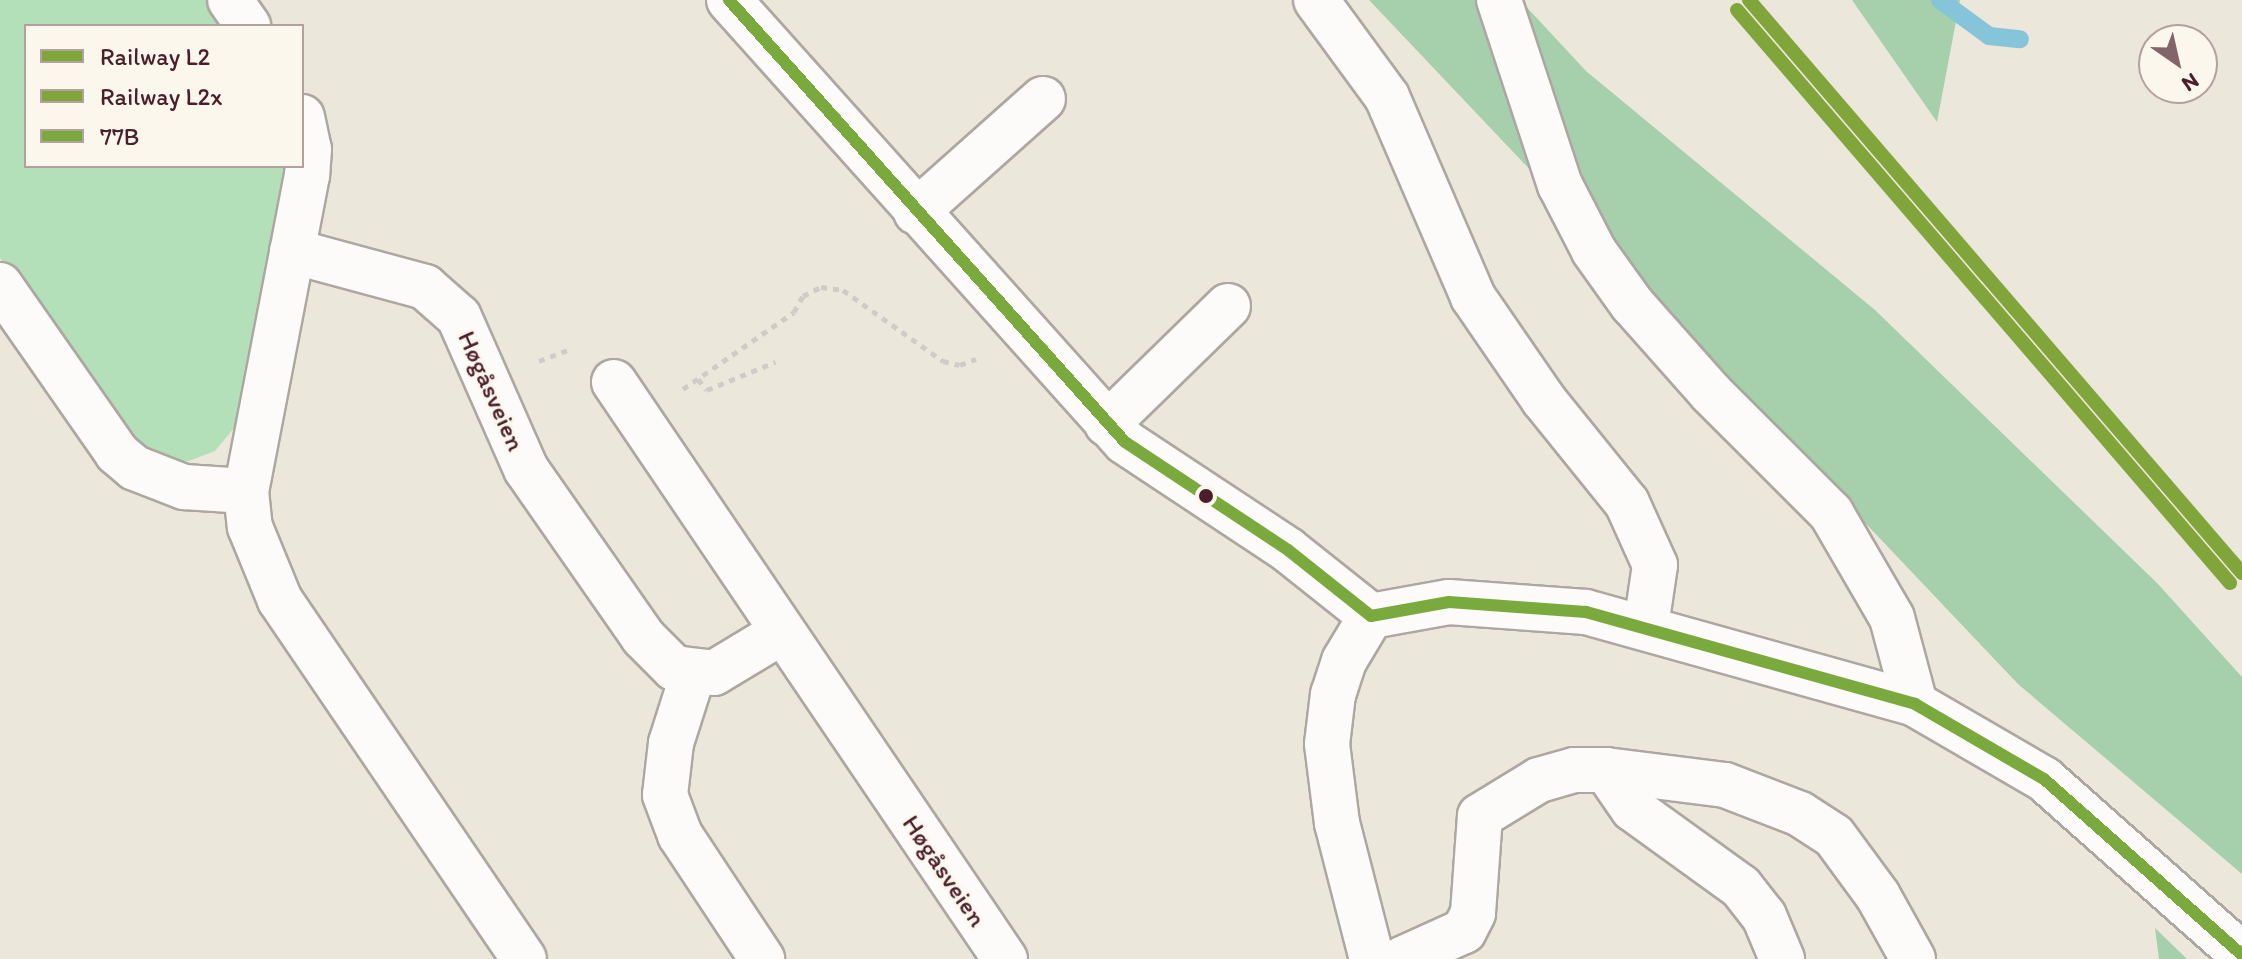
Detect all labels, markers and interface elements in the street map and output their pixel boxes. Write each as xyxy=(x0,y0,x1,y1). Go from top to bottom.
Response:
legend xyxy=(24,24,304,168)
north arrow xyxy=(2138,24,2218,104)
text: Railway L2 xyxy=(100,42,210,71)
text: N xyxy=(2177,67,2204,98)
text: Railway L2x xyxy=(100,82,222,111)
text: 77B xyxy=(100,122,139,151)
street label: Høgåsveien xyxy=(451,326,531,456)
unlabelled marker xyxy=(1198,488,1214,504)
street label: Høgåsveien xyxy=(895,809,993,933)

